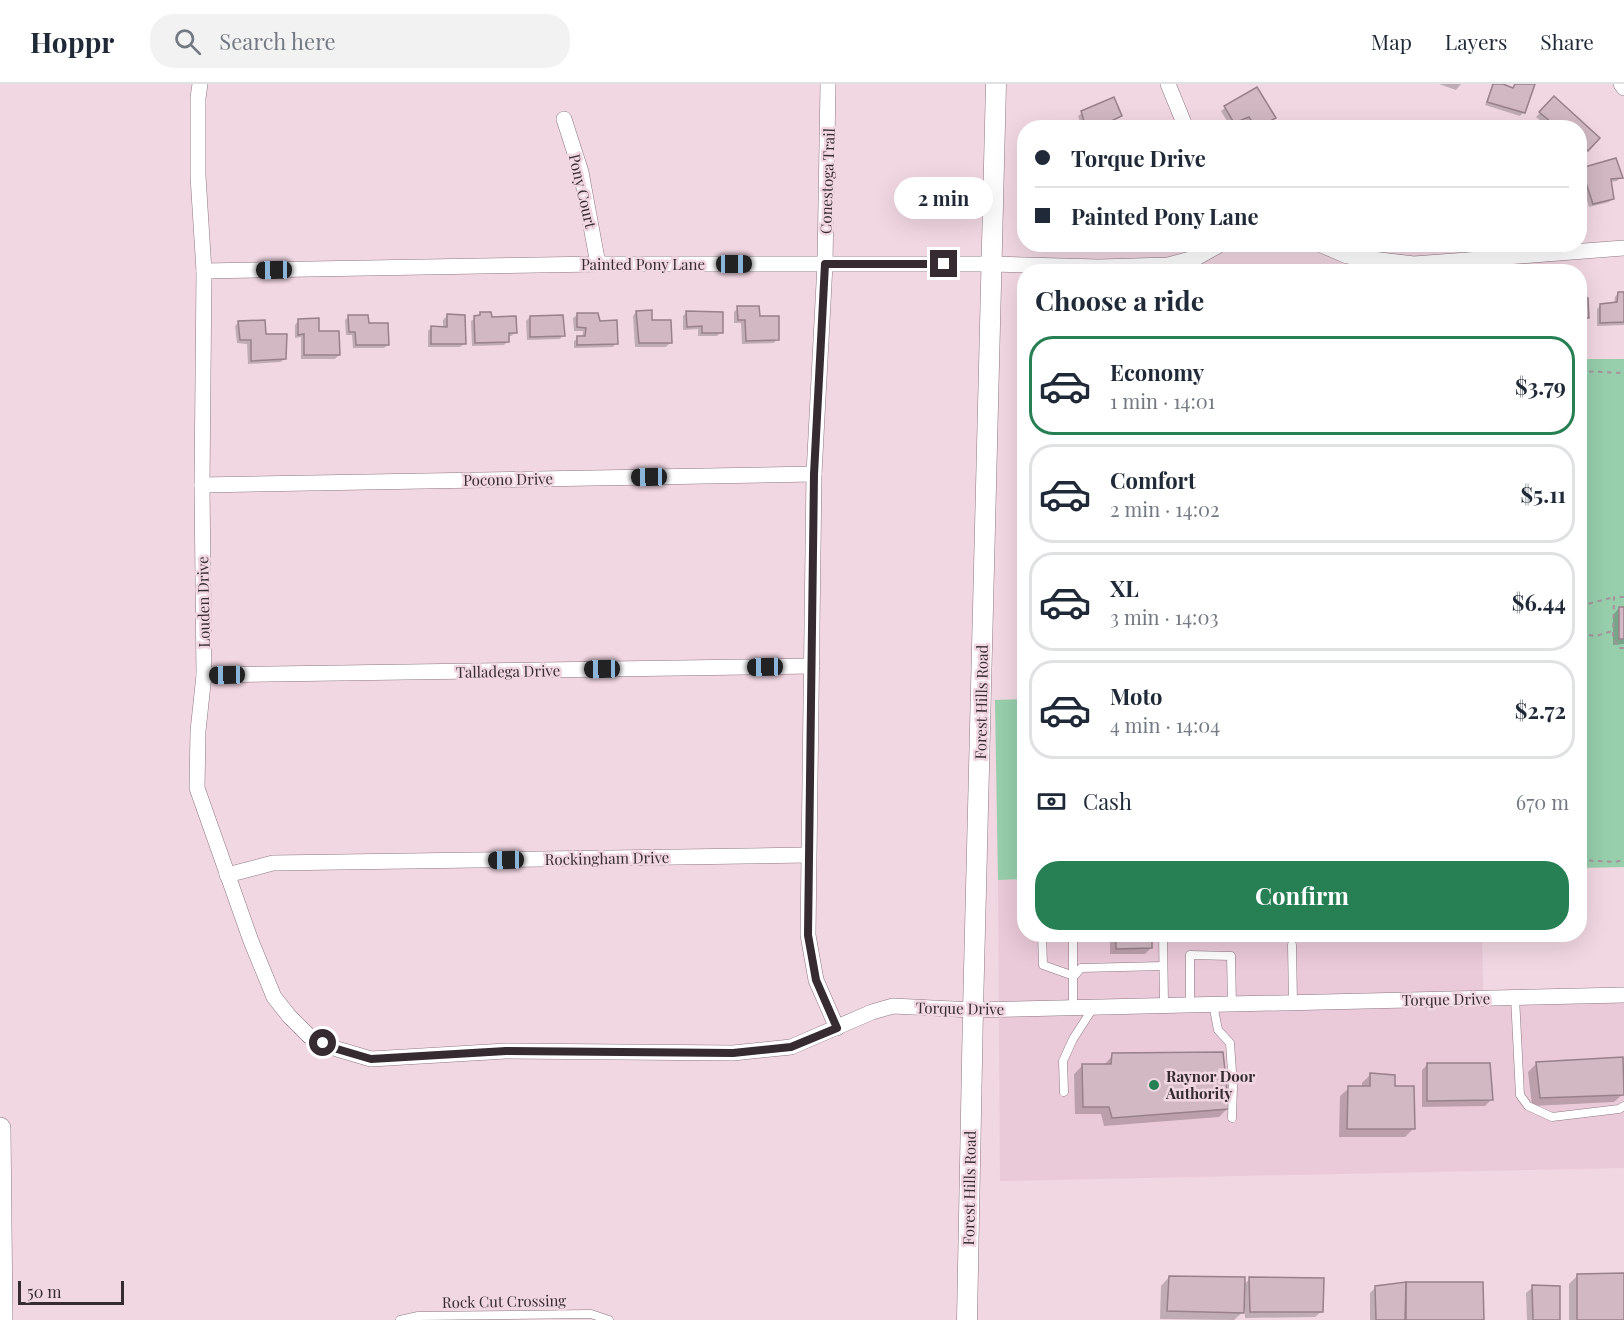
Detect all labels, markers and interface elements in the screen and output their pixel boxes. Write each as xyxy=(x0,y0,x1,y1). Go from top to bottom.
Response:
search box xyxy=(150,14,570,68)
text: Hoppr xyxy=(30,23,114,60)
icon: search xyxy=(171,25,204,58)
text: Search here xyxy=(219,26,336,56)
text: Map xyxy=(1371,27,1412,55)
text: Layers xyxy=(1445,27,1507,55)
text: Share xyxy=(1540,27,1594,55)
street label: Conestoga Trail xyxy=(815,128,839,234)
text: Torque Drive xyxy=(1071,143,1206,173)
street label: Pony Court xyxy=(565,152,601,231)
callout: 2 min xyxy=(894,177,994,219)
text: 2 min xyxy=(918,184,969,211)
text: Painted Pony Lane xyxy=(1071,201,1259,231)
route end xyxy=(930,250,957,277)
street label: Painted Pony Lane xyxy=(581,254,705,274)
car xyxy=(716,255,752,273)
car xyxy=(256,261,292,279)
text: Choose a ride xyxy=(1035,282,1204,318)
text: Economy xyxy=(1110,357,1204,387)
icon: car xyxy=(1038,359,1092,413)
text: $3.79 xyxy=(1515,371,1566,401)
text: 1 min · 14:01 xyxy=(1110,387,1215,414)
text: Comfort xyxy=(1110,465,1196,495)
icon: car xyxy=(1038,467,1092,521)
street label: Pocono Drive xyxy=(463,468,553,490)
car xyxy=(631,468,667,486)
text: $5.11 xyxy=(1520,479,1566,509)
text: 2 min · 14:02 xyxy=(1110,495,1220,522)
street label: Louden Drive xyxy=(192,556,214,648)
text: XL xyxy=(1110,573,1139,603)
icon: car xyxy=(1038,575,1092,629)
text: $6.44 xyxy=(1512,587,1566,617)
text: 3 min · 14:03 xyxy=(1110,603,1218,630)
street label: Forest Hills Road xyxy=(970,644,992,760)
car xyxy=(747,658,783,676)
street label: Talladega Drive xyxy=(456,660,560,682)
car xyxy=(584,660,620,678)
car xyxy=(209,666,245,684)
text: Moto xyxy=(1110,681,1163,711)
icon: car xyxy=(1038,683,1092,737)
text: $2.72 xyxy=(1515,695,1566,725)
text: 4 min · 14:04 xyxy=(1110,711,1220,738)
icon: cash xyxy=(1035,785,1068,818)
text: Cash xyxy=(1083,786,1132,816)
text: 670 m xyxy=(1516,788,1569,815)
street label: Rockingham Drive xyxy=(545,847,669,869)
car xyxy=(488,851,524,869)
button: Confirm xyxy=(1035,861,1569,930)
street label: Torque Drive xyxy=(1402,988,1490,1010)
street label: Torque Drive xyxy=(916,997,1004,1019)
route start xyxy=(309,1029,336,1056)
place label: Raynor Door Authority xyxy=(1165,1066,1255,1103)
marker: Raynor Door Authority xyxy=(1147,1078,1161,1092)
street label: Forest Hills Road xyxy=(958,1130,980,1246)
scale bar xyxy=(18,1278,124,1306)
text: 50 m xyxy=(27,1281,61,1302)
street label: Rock Cut Crossing xyxy=(442,1290,566,1312)

